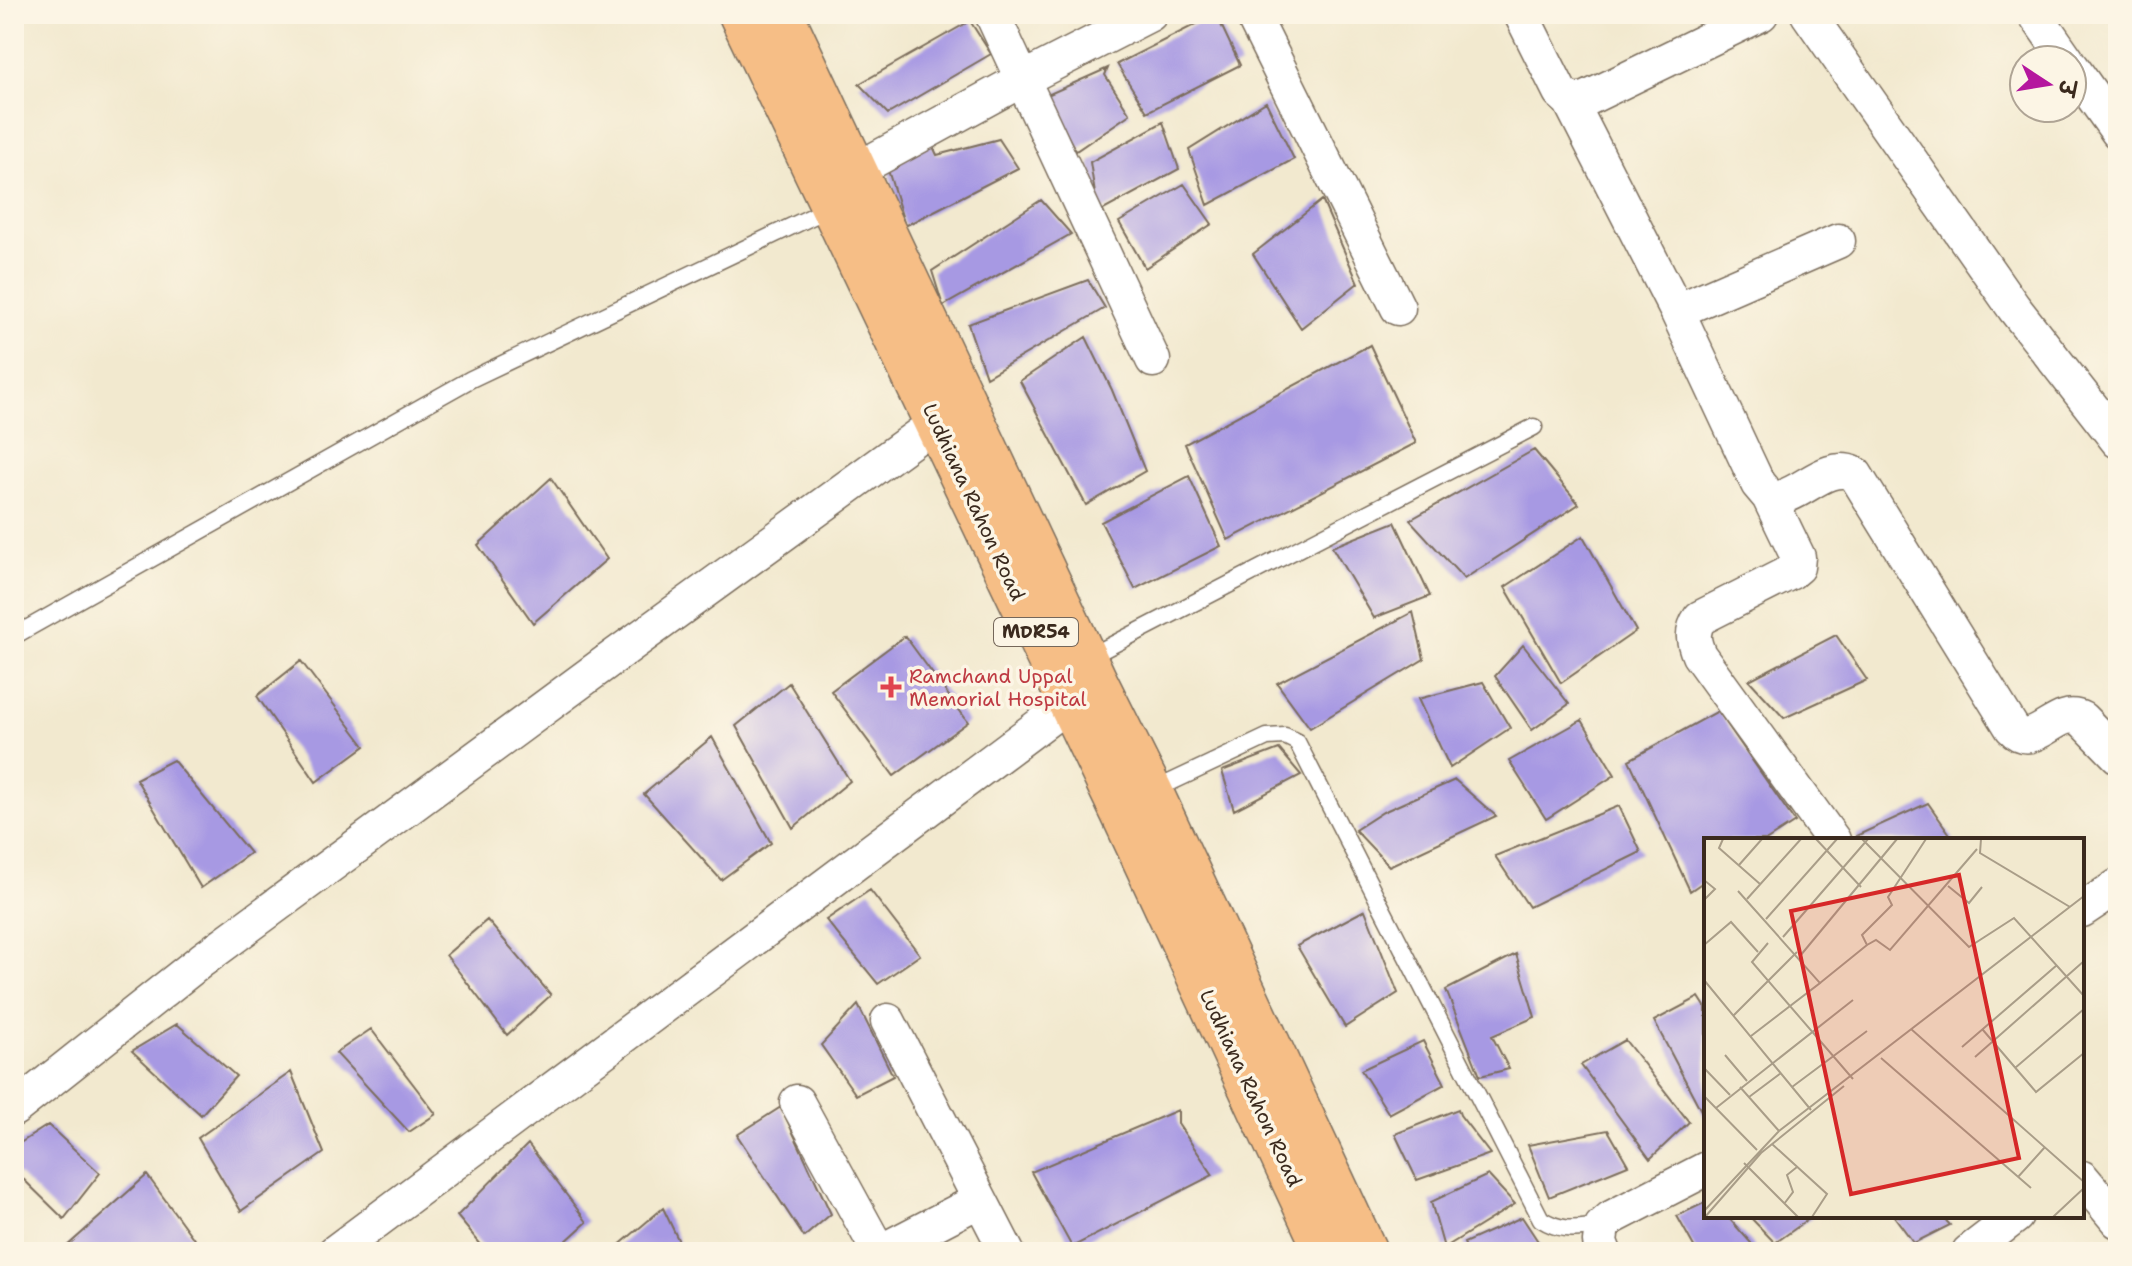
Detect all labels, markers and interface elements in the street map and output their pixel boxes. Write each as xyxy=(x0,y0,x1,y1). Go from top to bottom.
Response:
north arrow xyxy=(2008,44,2088,124)
text: उ xyxy=(2051,76,2083,101)
street label: Ludhiana Rahon Road xyxy=(917,399,1031,605)
road number: MDR54 xyxy=(994,618,1078,646)
place label: Ramchand Uppal Memorial Hospital xyxy=(909,663,1087,712)
marker: Ramchand Uppal Memorial Hospital xyxy=(880,676,902,698)
inset map xyxy=(1704,838,2084,1218)
street label: Ludhiana Rahon Road xyxy=(1194,985,1308,1191)

